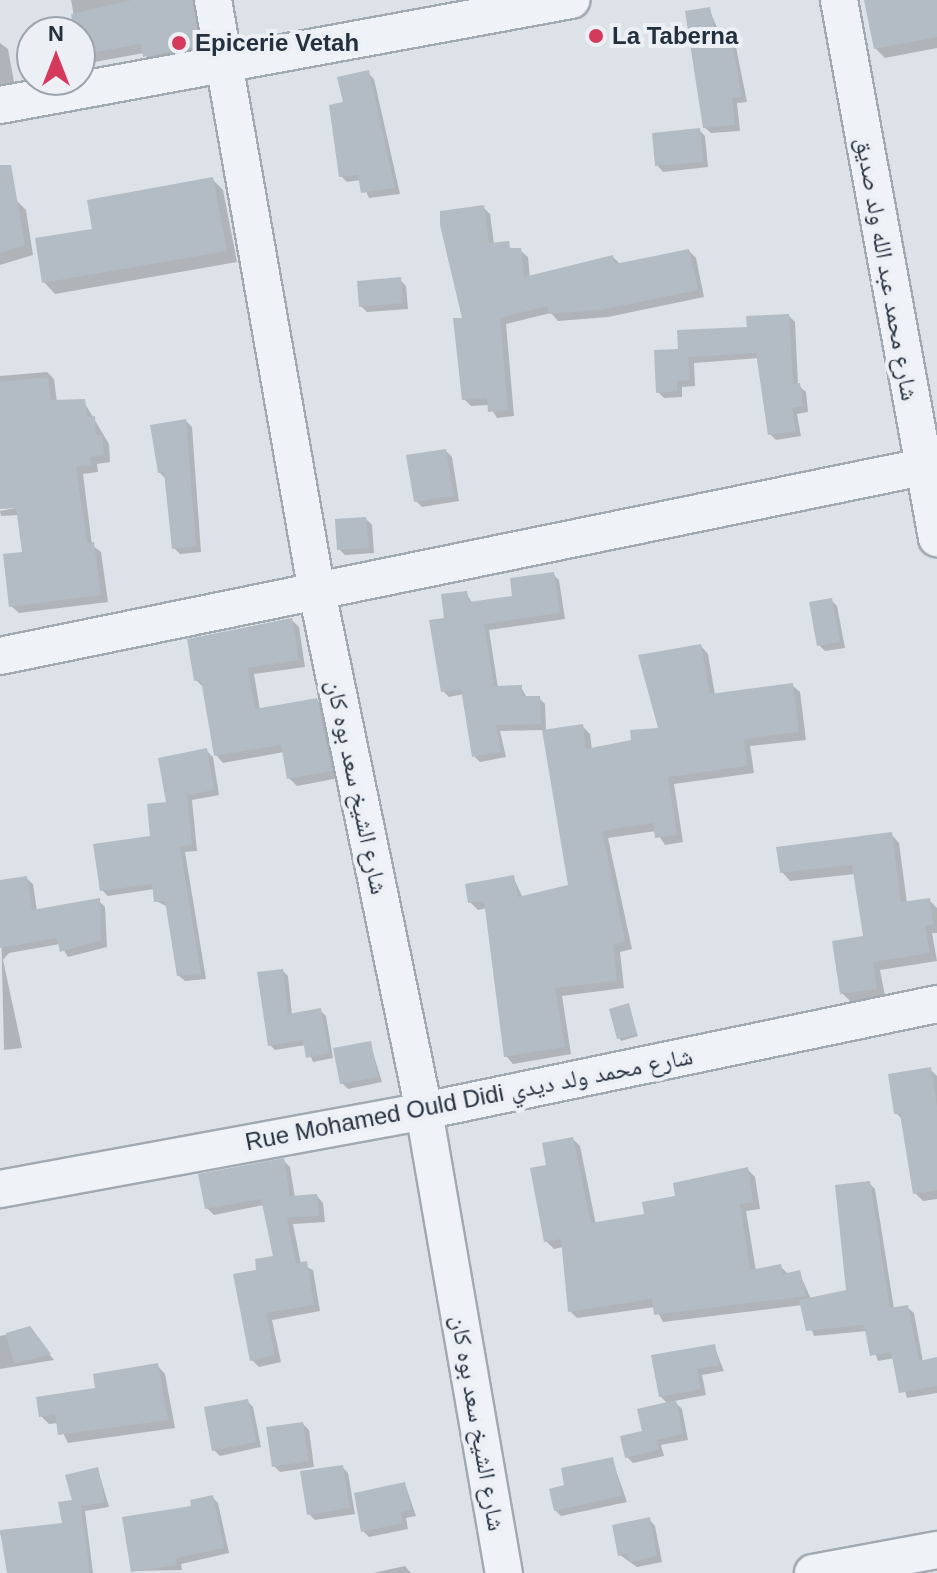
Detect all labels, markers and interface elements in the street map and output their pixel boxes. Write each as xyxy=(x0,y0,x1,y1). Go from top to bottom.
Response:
north arrow xyxy=(16,16,96,96)
text: N xyxy=(48,21,64,46)
place label: La Taberna xyxy=(612,22,738,50)
marker: La Taberna xyxy=(587,27,605,45)
place label: Epicerie Vetah xyxy=(195,29,359,57)
marker: Epicerie Vetah xyxy=(170,34,188,52)
street label: شارع محمد عبد الله ولد صديق xyxy=(850,135,924,403)
street label: شارع الشيخ سعد بوه كان xyxy=(320,677,394,897)
street label: Rue Mohamed Ould Didi شارع محمد ولد ديدي xyxy=(243,1041,695,1157)
street label: شارع الشيخ سعد بوه كان xyxy=(445,1313,511,1533)

